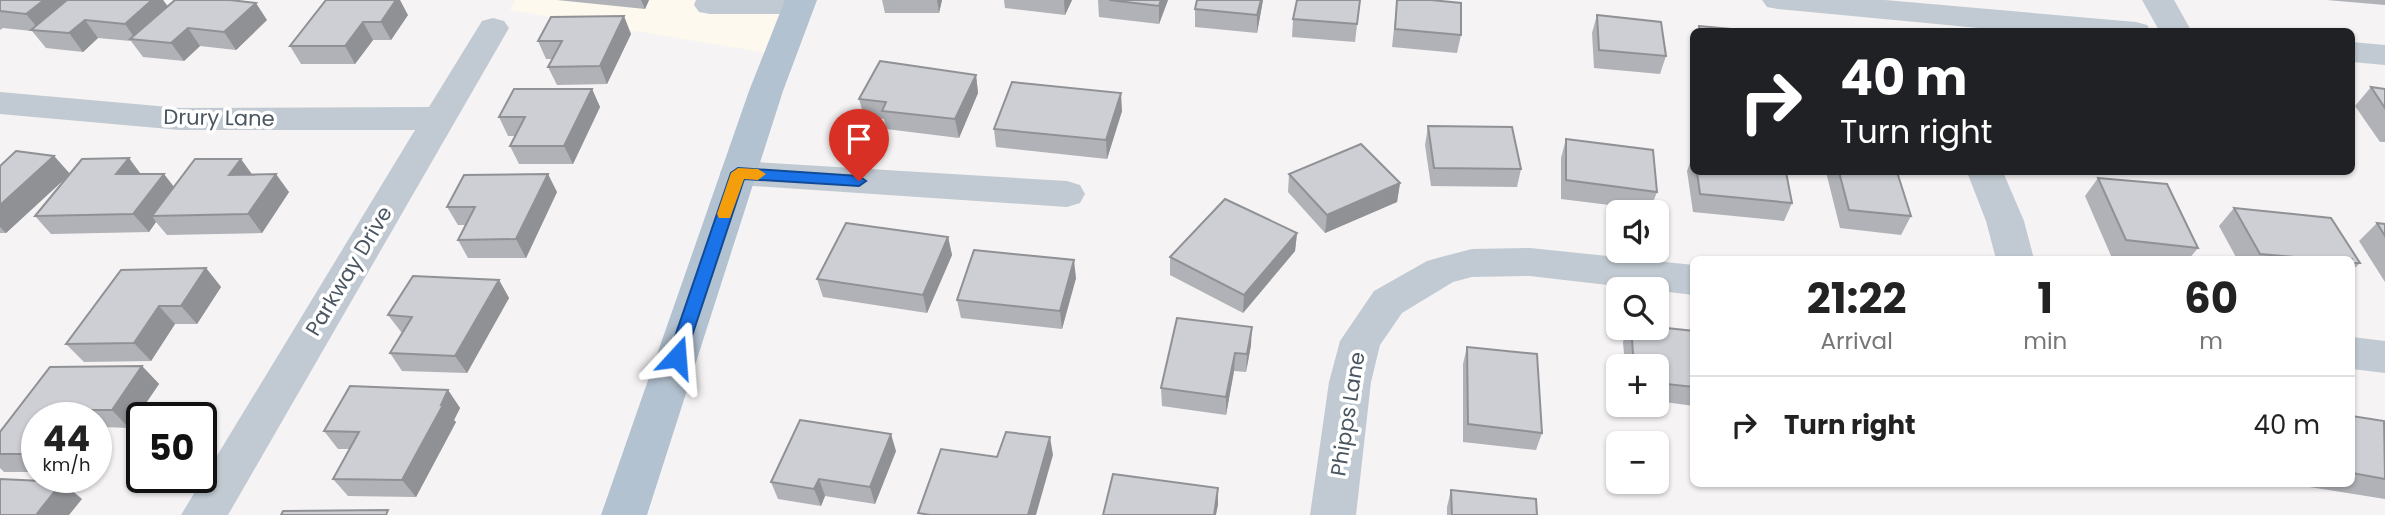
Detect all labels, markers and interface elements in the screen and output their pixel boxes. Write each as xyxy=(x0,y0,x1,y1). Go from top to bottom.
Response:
text: 40 m xyxy=(1840,44,1967,112)
icon: right xyxy=(1725,56,1816,147)
street label: Drury Lane xyxy=(163,102,275,133)
pin xyxy=(829,109,889,181)
text: Turn right xyxy=(1840,109,1992,154)
icon: arrive xyxy=(840,120,878,158)
street label: Parkway Drive xyxy=(298,200,399,341)
map controls xyxy=(1606,200,1669,494)
button: sound xyxy=(1606,200,1669,263)
text: 21:22 xyxy=(1807,269,1906,328)
text: 1 xyxy=(2037,269,2053,328)
text: 60 xyxy=(2184,269,2238,328)
button: search xyxy=(1606,277,1669,340)
position arrow xyxy=(640,320,714,394)
text: Arrival xyxy=(1820,325,1893,357)
text: min xyxy=(2023,325,2067,357)
text: m xyxy=(2199,325,2223,357)
street label: Phipps Lane xyxy=(1323,350,1372,478)
button: + xyxy=(1606,354,1669,417)
speed limit sign: 50 xyxy=(126,402,217,493)
icon: right xyxy=(1725,406,1763,444)
text: Turn right xyxy=(1784,407,1916,443)
text: 40 m xyxy=(2254,407,2320,443)
text: 44 xyxy=(43,414,90,463)
button: − xyxy=(1606,431,1669,494)
text: km/h xyxy=(43,452,90,477)

